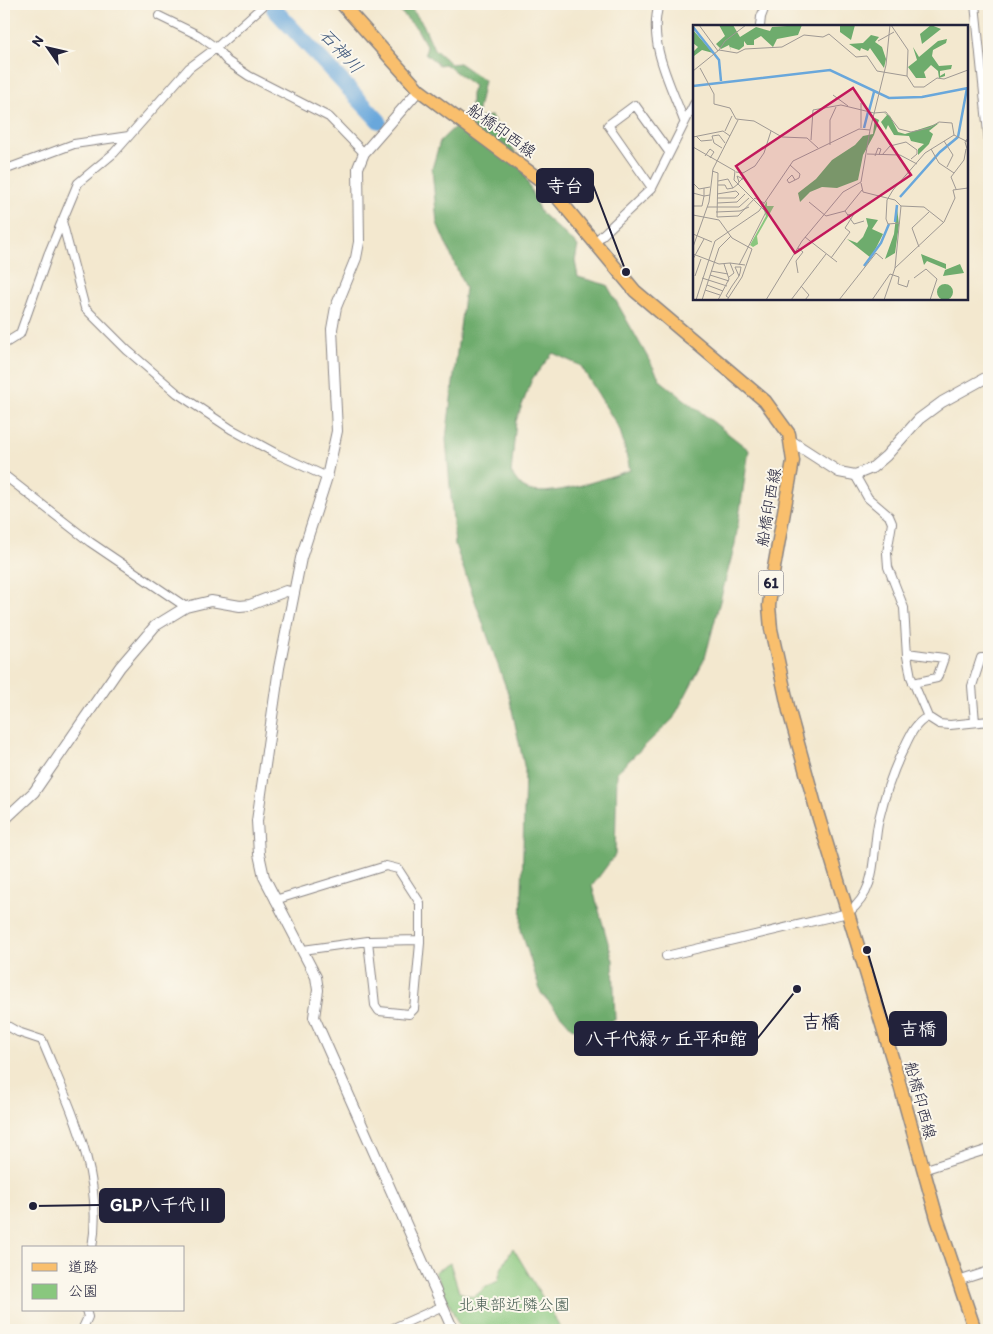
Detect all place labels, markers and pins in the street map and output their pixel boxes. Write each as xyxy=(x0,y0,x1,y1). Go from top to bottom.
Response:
callout: 寺台 xyxy=(537,169,593,202)
callout: 吉橋 xyxy=(890,1012,946,1045)
callout: 八千代緑ヶ丘平和館 xyxy=(575,1022,757,1055)
callout: GLP八千代Ⅱ xyxy=(100,1189,224,1222)

